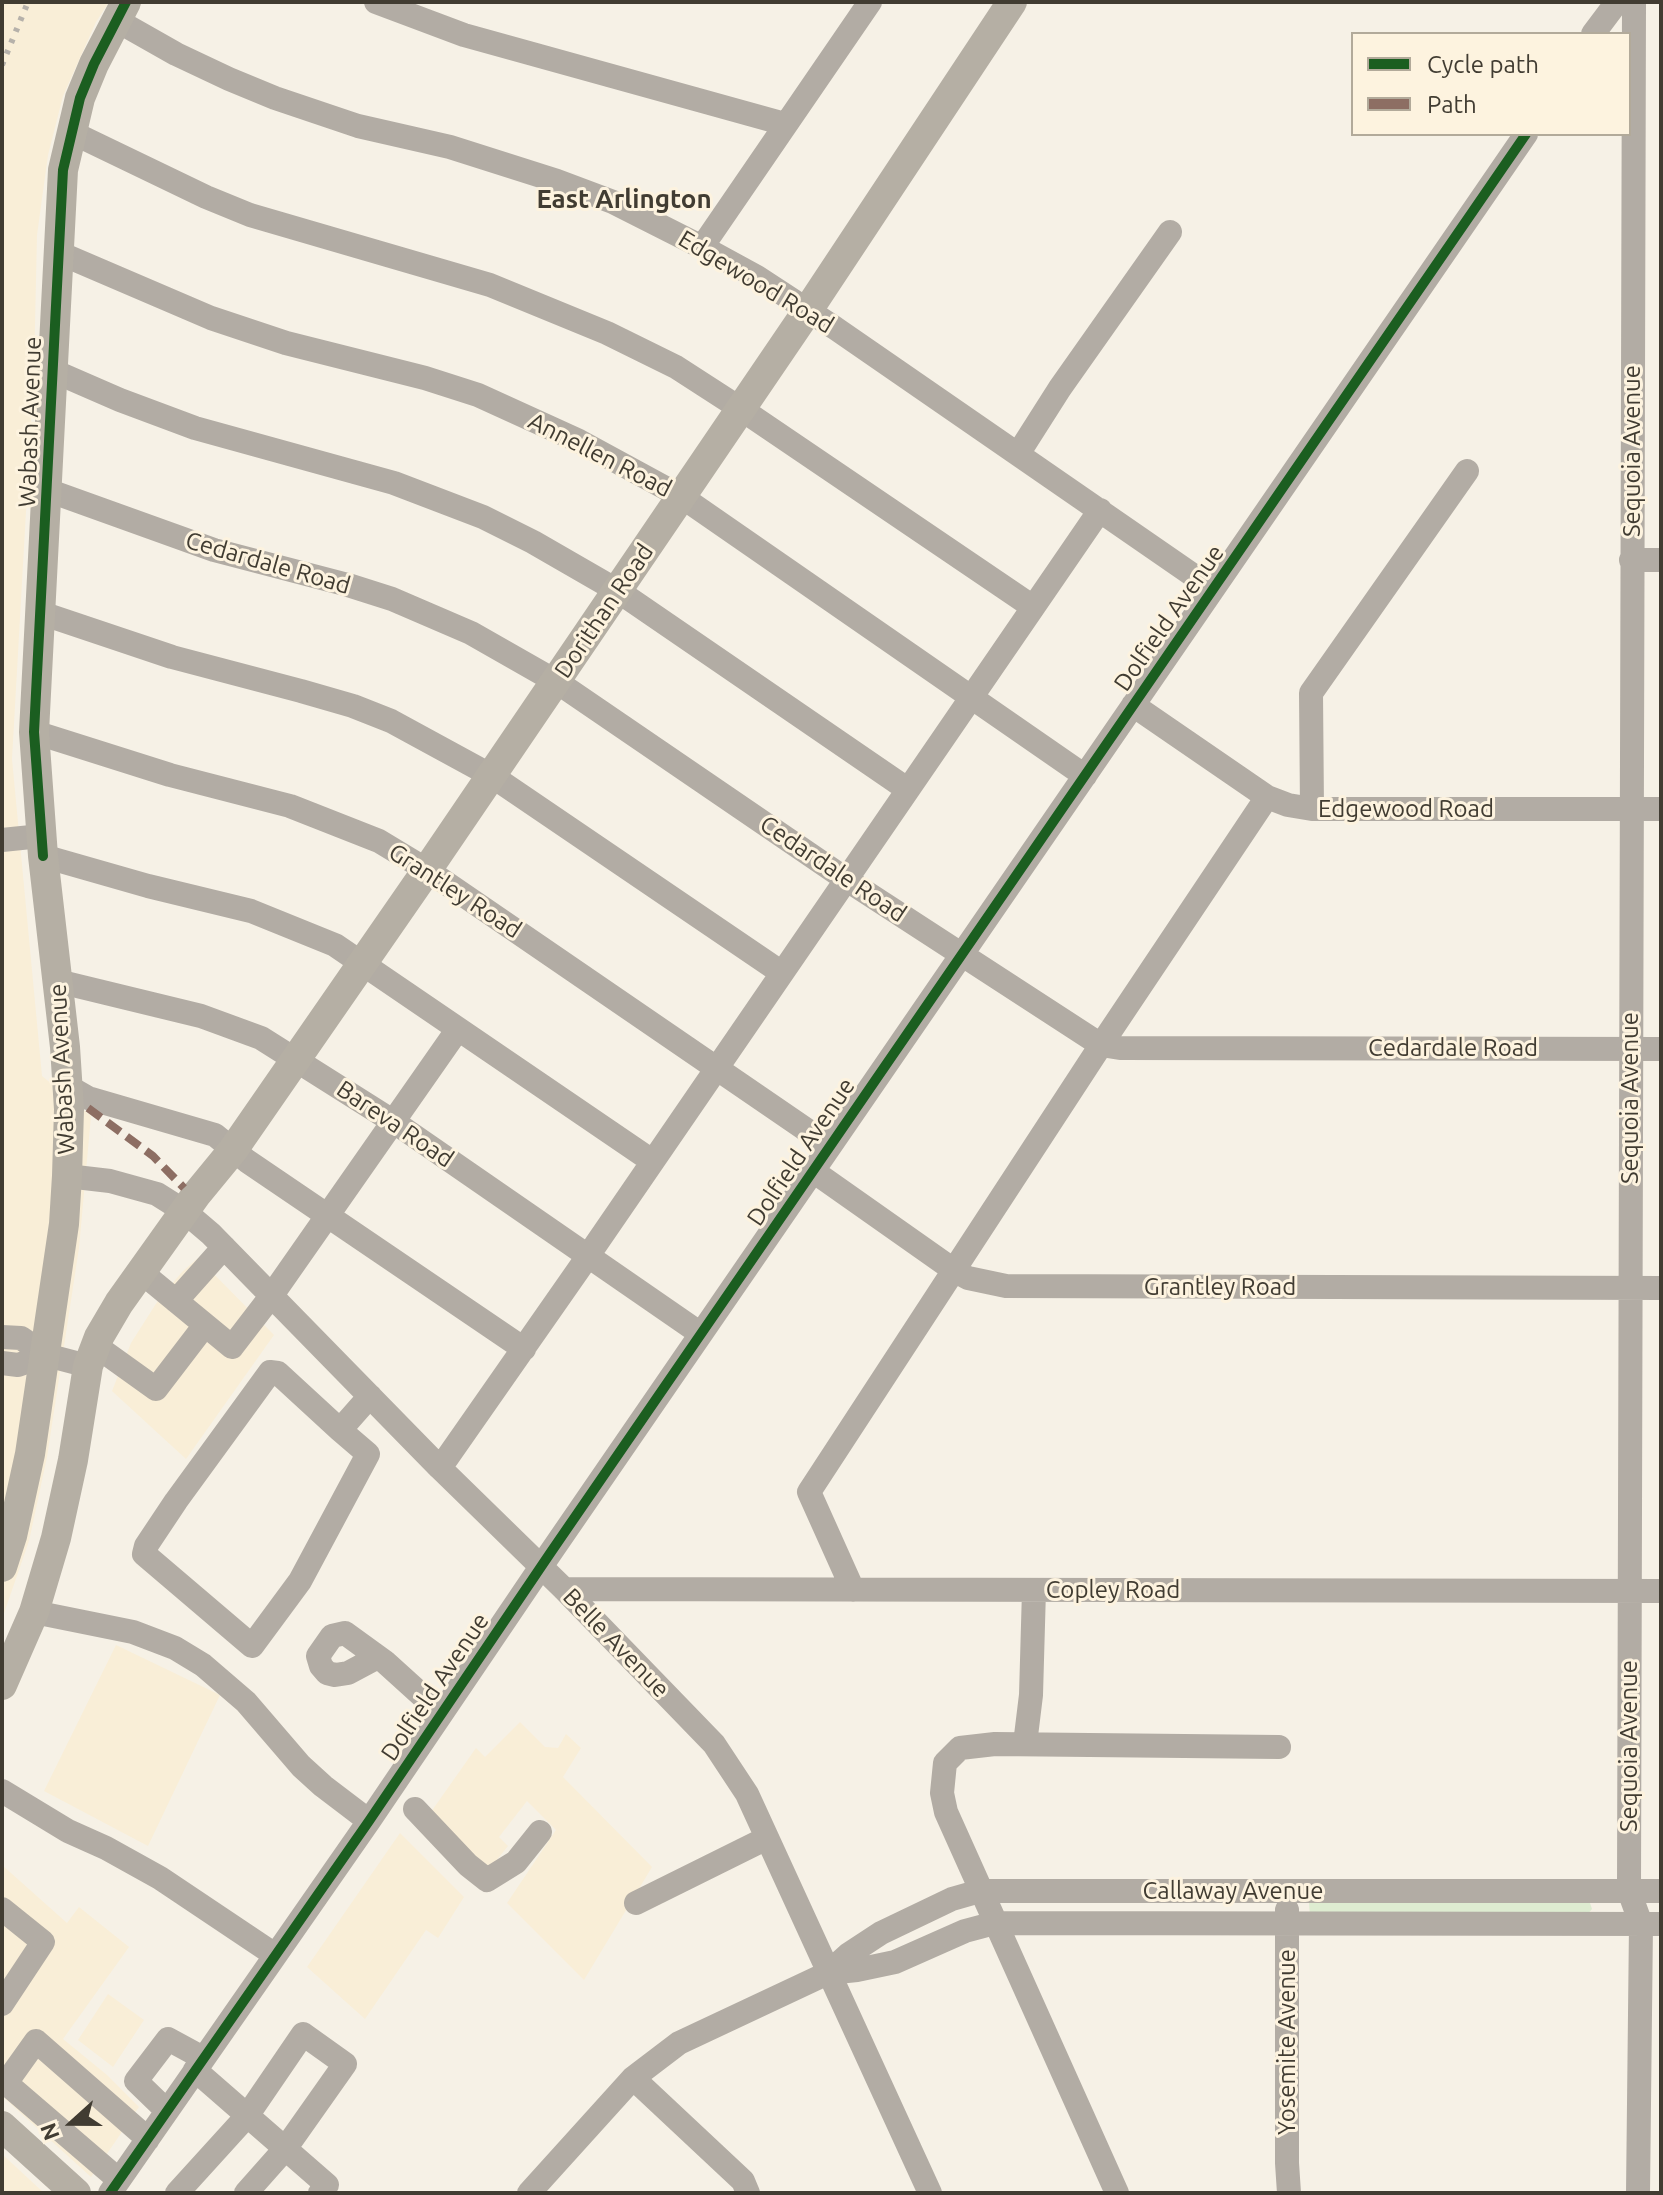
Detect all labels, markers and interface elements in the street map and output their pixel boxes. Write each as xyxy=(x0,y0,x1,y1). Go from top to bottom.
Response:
legend xyxy=(1351,32,1631,136)
text: Cycle path xyxy=(1427,51,1539,78)
text: Path xyxy=(1427,91,1477,118)
district label: East Arlington xyxy=(536,183,712,215)
street label: Edgewood Road xyxy=(673,224,839,340)
street label: Wabash Avenue xyxy=(13,336,47,508)
street label: Sequoia Avenue xyxy=(1618,365,1646,537)
street label: Annellen Road xyxy=(524,407,676,503)
street label: Cedardale Road xyxy=(182,526,354,600)
street label: Dorithan Road xyxy=(548,538,660,684)
street label: Dolfield Avenue xyxy=(1108,539,1230,697)
street label: Edgewood Road xyxy=(1318,795,1494,823)
street label: Cedardale Road xyxy=(754,809,912,929)
street label: Grantley Road xyxy=(383,837,527,945)
street label: Wabash Avenue xyxy=(43,983,81,1155)
street label: Sequoia Avenue xyxy=(1616,1012,1644,1184)
street label: Cedardale Road xyxy=(1368,1034,1538,1062)
street label: Dolfield Avenue xyxy=(741,1073,861,1231)
street label: Bareva Road xyxy=(331,1074,459,1174)
street label: Grantley Road xyxy=(1144,1273,1296,1301)
street label: Copley Road xyxy=(1046,1576,1180,1604)
street label: Belle Avenue xyxy=(557,1582,675,1704)
street label: Dolfield Avenue xyxy=(375,1608,495,1766)
street label: Sequoia Avenue xyxy=(1615,1660,1643,1832)
street label: Callaway Avenue xyxy=(1143,1877,1323,1905)
street label: Yosemite Avenue xyxy=(1273,1949,1301,2135)
north arrow xyxy=(32,2083,112,2163)
text: N xyxy=(35,2120,64,2144)

